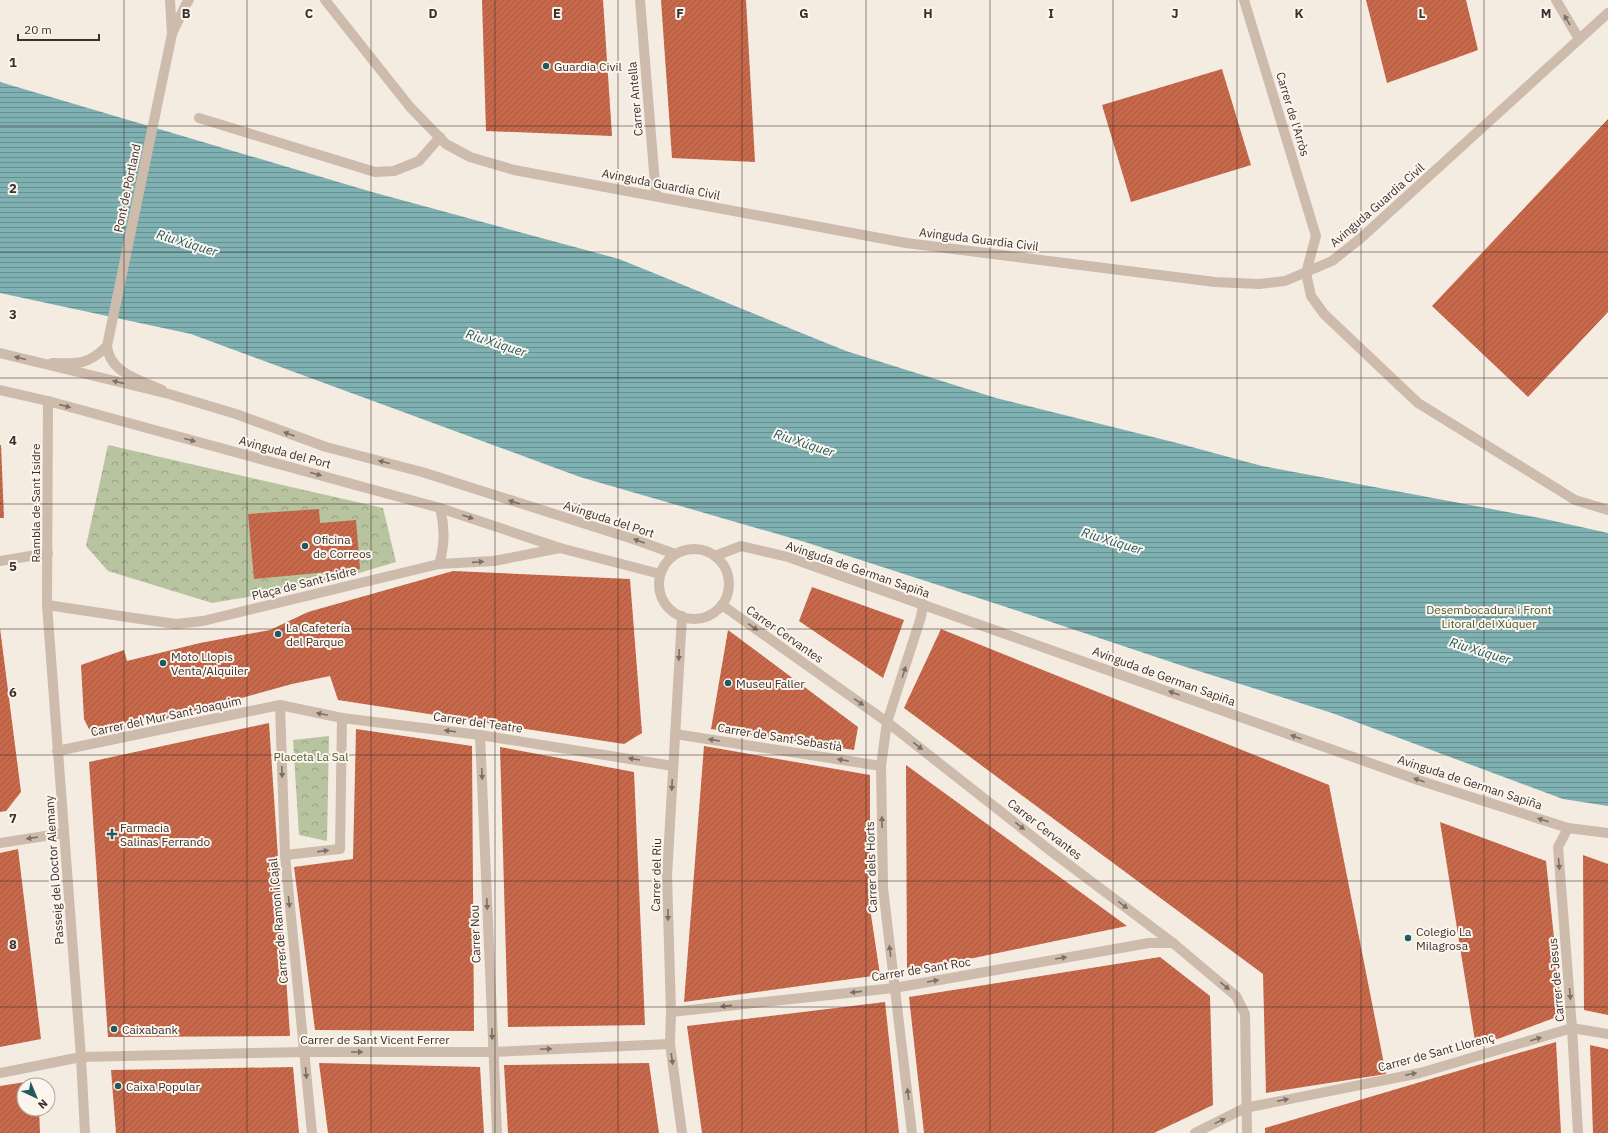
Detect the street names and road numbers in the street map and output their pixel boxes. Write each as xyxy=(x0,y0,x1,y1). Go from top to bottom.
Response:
street label: Carrer Antella xyxy=(624,61,646,137)
street label: Carrer de l'Arròs xyxy=(1273,70,1313,158)
street label: Pont de Pòrtland xyxy=(110,142,144,234)
street label: Avinguda Guardia Civil xyxy=(1327,160,1427,250)
street label: Avinguda Guardia Civil xyxy=(601,165,721,203)
street label: Avinguda Guardia Civil xyxy=(918,224,1040,254)
street label: Avinguda del Port xyxy=(237,433,333,471)
street label: Rambla de Sant Isidre xyxy=(28,443,43,563)
street label: Avinguda del Port xyxy=(562,497,656,541)
street label: Avinguda de German Sapiña xyxy=(784,537,933,601)
street label: Plaça de Sant Isidre xyxy=(250,563,358,603)
street label: Carrer Cervantes xyxy=(744,602,827,666)
street label: Avinguda de German Sapiña xyxy=(1090,643,1238,709)
street label: Carrer del Mur Sant Joaquim xyxy=(89,693,243,739)
street label: Carrer del Teatre xyxy=(432,708,524,736)
street label: Carrer de Sant Sebastià xyxy=(716,720,844,754)
street label: Avinguda de German Sapiña xyxy=(1396,751,1545,813)
street label: Passeig del Doctor Alemany xyxy=(41,795,67,945)
street label: Carrer Cervantes xyxy=(1005,795,1085,863)
street label: Carrer dels Horts xyxy=(862,821,880,913)
street label: Carrer del Riu xyxy=(648,838,664,912)
street label: Carrer de Ramon i Cajal xyxy=(265,858,291,984)
street label: Carrer Nou xyxy=(466,905,484,963)
street label: Carrer de Jesus xyxy=(1545,937,1567,1023)
street label: Carrer de Sant Roc xyxy=(870,954,972,984)
street label: Carrer de Sant Llorenç xyxy=(1376,1029,1496,1075)
street label: Carrer de Sant Vicent Ferrer xyxy=(300,1032,450,1047)

